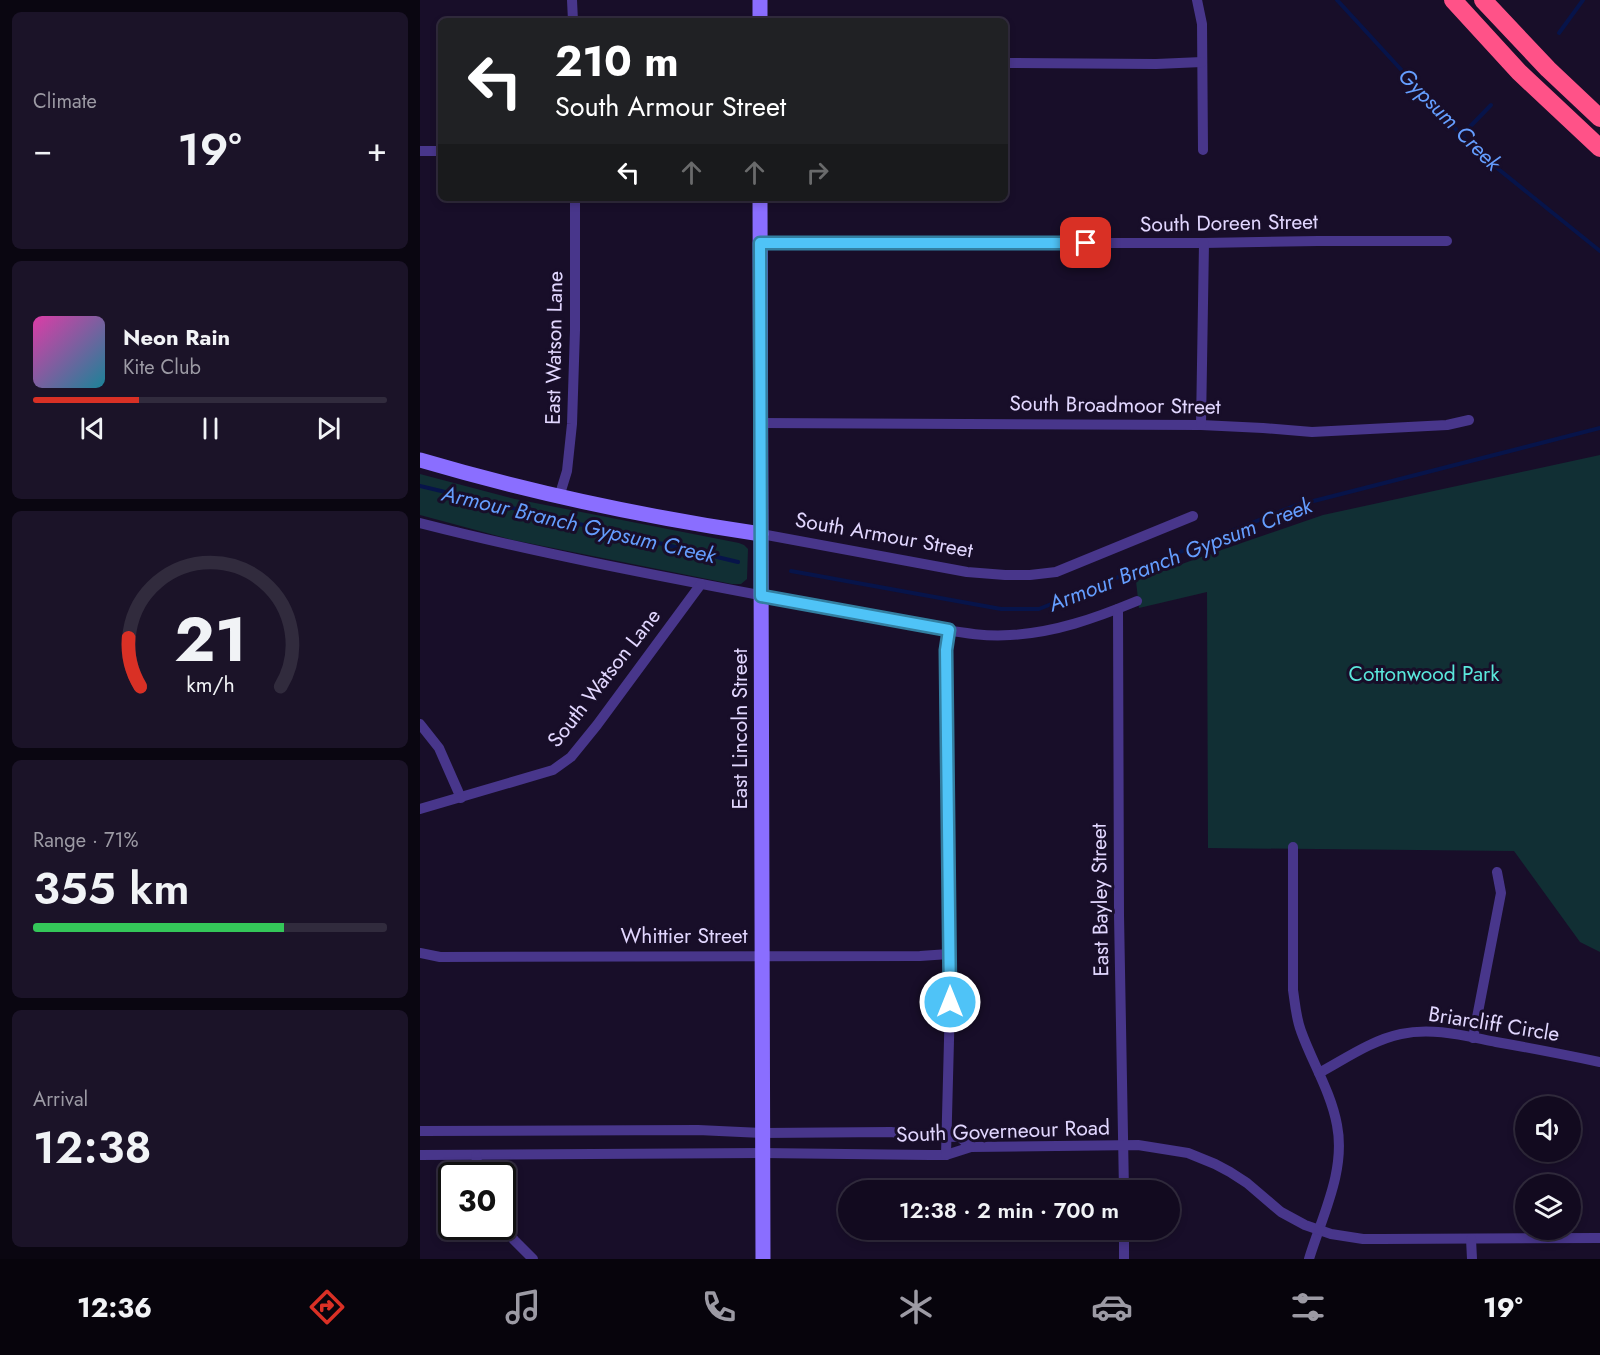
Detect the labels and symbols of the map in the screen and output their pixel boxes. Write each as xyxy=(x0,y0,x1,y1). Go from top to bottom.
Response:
water label: Gypsum Creek xyxy=(1391,60,1510,179)
street label: South Doreen Street xyxy=(1140,206,1318,240)
pin xyxy=(1060,217,1111,268)
street label: East Watson Lane xyxy=(538,271,570,425)
street label: South Broadmoor Street xyxy=(1009,388,1221,422)
water label: Armour Branch Gypsum Creek xyxy=(438,477,721,571)
water label: Armour Branch Gypsum Creek xyxy=(1043,488,1318,619)
street label: South Armour Street xyxy=(793,505,975,565)
street label: South Watson Lane xyxy=(540,602,668,754)
street label: East Lincoln Street xyxy=(725,648,755,810)
park label: Cottonwood Park xyxy=(1349,659,1500,689)
street label: East Bayley Street xyxy=(1084,823,1116,977)
street label: Whittier Street xyxy=(620,921,748,951)
position arrow xyxy=(918,970,982,1034)
street label: Briarcliff Circle xyxy=(1426,999,1562,1049)
street label: South Governeour Road xyxy=(896,1112,1110,1150)
speed limit sign: 30 xyxy=(438,1162,516,1240)

